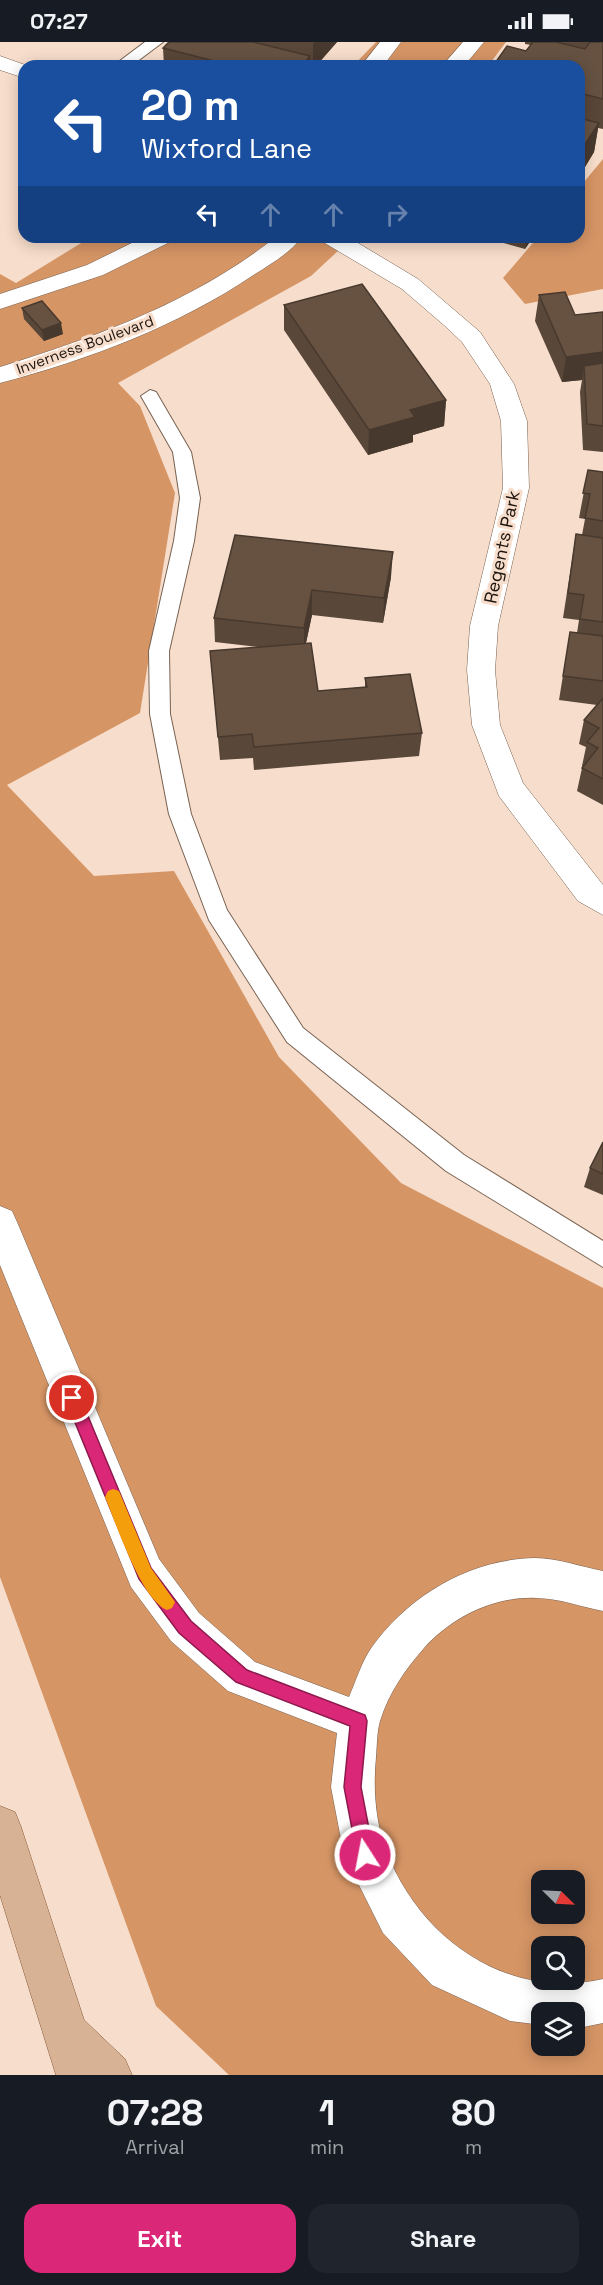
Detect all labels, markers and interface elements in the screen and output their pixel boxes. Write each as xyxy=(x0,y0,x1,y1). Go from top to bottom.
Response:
text: 07:27 xyxy=(30,7,88,35)
text: 20 m xyxy=(141,79,240,132)
icon: left xyxy=(42,84,120,162)
text: Wixford Lane xyxy=(141,131,312,166)
icon: left xyxy=(191,198,224,231)
icon: ahead xyxy=(254,198,287,231)
icon: ahead xyxy=(317,198,350,231)
icon: right xyxy=(380,198,413,231)
street label: Inverness Boulevard xyxy=(14,311,156,378)
street label: Regents Park xyxy=(478,488,525,605)
pin xyxy=(46,1372,97,1423)
icon: arrive xyxy=(55,1381,88,1414)
position arrow xyxy=(333,1823,397,1887)
north arrow xyxy=(531,1870,585,1924)
map controls xyxy=(531,1870,585,2056)
button: search xyxy=(531,1936,585,1990)
button: layers xyxy=(531,2002,585,2056)
text: 07:28 xyxy=(107,2090,203,2136)
text: 1 xyxy=(319,2090,335,2136)
text: 80 xyxy=(451,2090,496,2136)
text: Arrival xyxy=(125,2134,185,2160)
text: min xyxy=(310,2134,344,2160)
text: m xyxy=(465,2134,482,2160)
button: Exit xyxy=(24,2204,296,2273)
button: Share xyxy=(308,2204,579,2273)

